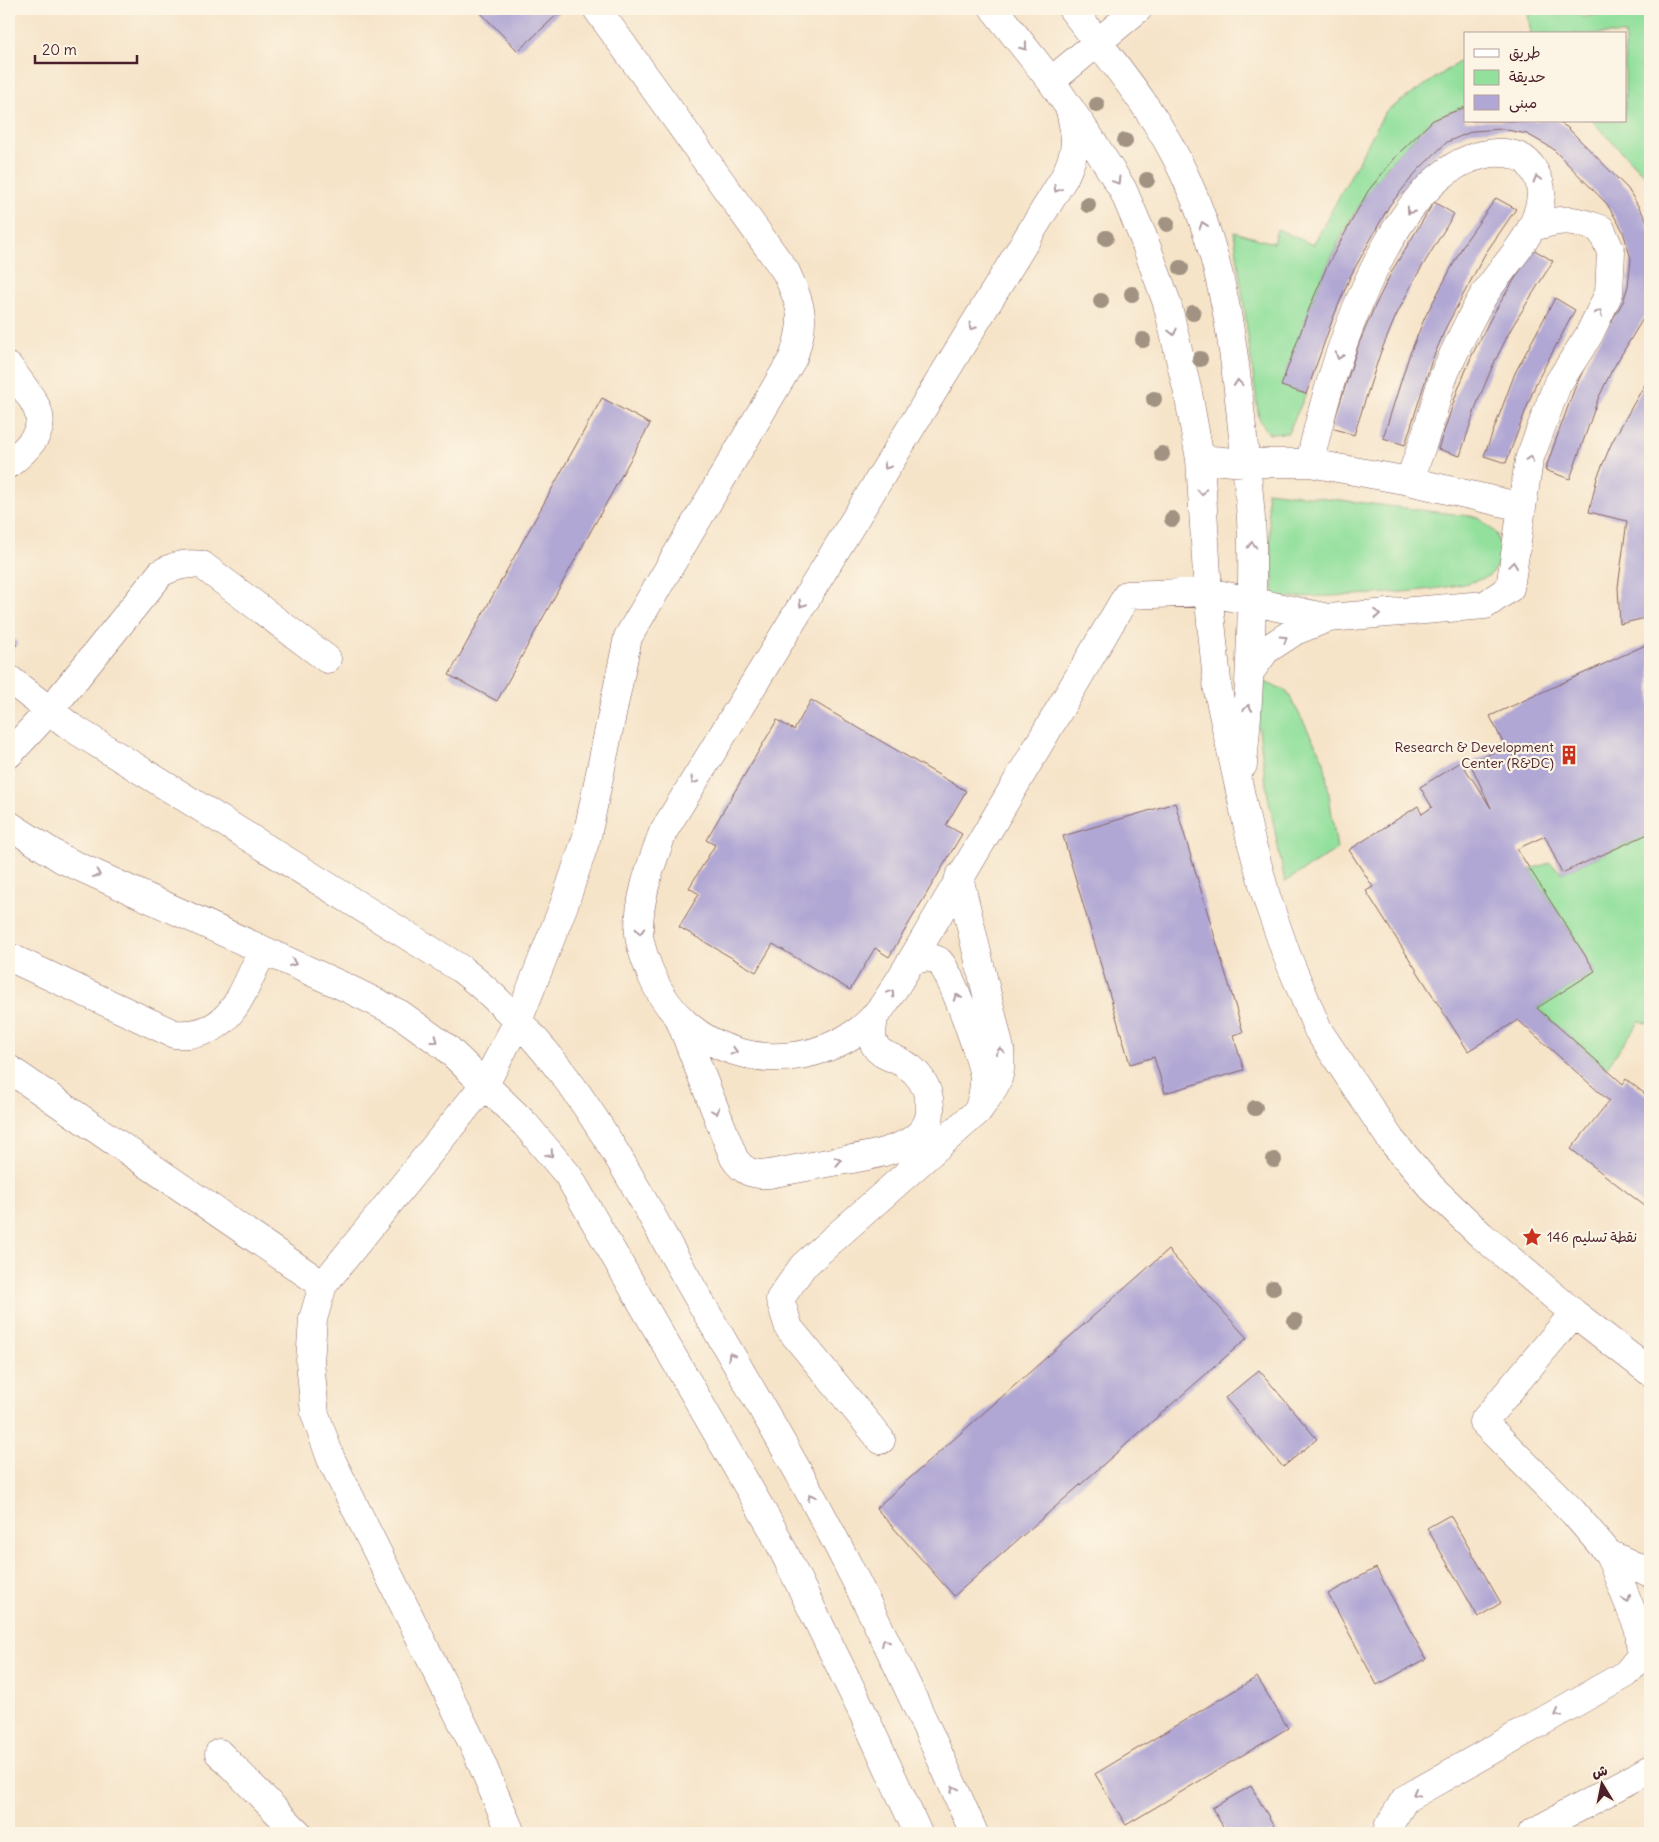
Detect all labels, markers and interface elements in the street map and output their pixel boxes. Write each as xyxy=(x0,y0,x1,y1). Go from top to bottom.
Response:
scale bar xyxy=(35,32,138,64)
legend xyxy=(1464,32,1626,122)
text: 20 m xyxy=(42,40,77,59)
one-way arrow xyxy=(1018,41,1027,51)
text: طريق xyxy=(1509,43,1541,62)
text: حديقة xyxy=(1509,67,1546,86)
text: مبنى xyxy=(1509,93,1537,113)
one-way arrow xyxy=(1110,175,1120,184)
one-way arrow xyxy=(1533,176,1543,184)
one-way arrow xyxy=(1054,183,1064,192)
one-way arrow xyxy=(1407,205,1416,215)
one-way arrow xyxy=(1199,221,1209,230)
one-way arrow xyxy=(1593,309,1604,318)
one-way arrow xyxy=(969,322,979,331)
one-way arrow xyxy=(1167,328,1178,337)
one-way arrow xyxy=(1335,352,1345,360)
one-way arrow xyxy=(1233,379,1244,387)
one-way arrow xyxy=(1524,454,1535,463)
one-way arrow xyxy=(884,460,894,469)
one-way arrow xyxy=(1196,488,1207,496)
one-way arrow xyxy=(1247,541,1257,548)
one-way arrow xyxy=(1508,560,1518,569)
one-way arrow xyxy=(799,599,808,608)
one-way arrow xyxy=(1373,609,1381,620)
one-way arrow xyxy=(1278,635,1287,645)
one-way arrow xyxy=(1242,703,1253,711)
place label: Research & Development Center (R&DC) xyxy=(1394,738,1554,772)
building icon: Research & Development Center (R&DC) xyxy=(1558,744,1580,766)
one-way arrow xyxy=(690,776,700,785)
one-way arrow xyxy=(92,868,101,879)
one-way arrow xyxy=(635,928,645,936)
one-way arrow xyxy=(288,957,297,968)
one-way arrow xyxy=(885,989,894,999)
one-way arrow xyxy=(953,993,963,1002)
one-way arrow xyxy=(430,1034,439,1043)
one-way arrow xyxy=(730,1045,739,1056)
one-way arrow xyxy=(995,1047,1006,1055)
one-way arrow xyxy=(710,1106,720,1115)
one-way arrow xyxy=(545,1149,554,1158)
one-way arrow xyxy=(833,1157,842,1167)
place icon: نقطة تسليم 146 xyxy=(1521,1226,1543,1248)
place label: نقطة تسليم 146 xyxy=(1547,1228,1637,1248)
one-way arrow xyxy=(728,1352,738,1361)
one-way arrow xyxy=(808,1493,818,1502)
one-way arrow xyxy=(1620,1594,1631,1603)
one-way arrow xyxy=(881,1638,891,1647)
one-way arrow xyxy=(1554,1707,1563,1717)
north arrow xyxy=(1576,1760,1626,1810)
text: ش xyxy=(1591,1761,1609,1781)
one-way arrow xyxy=(950,1785,961,1794)
one-way arrow xyxy=(1412,1787,1421,1797)

